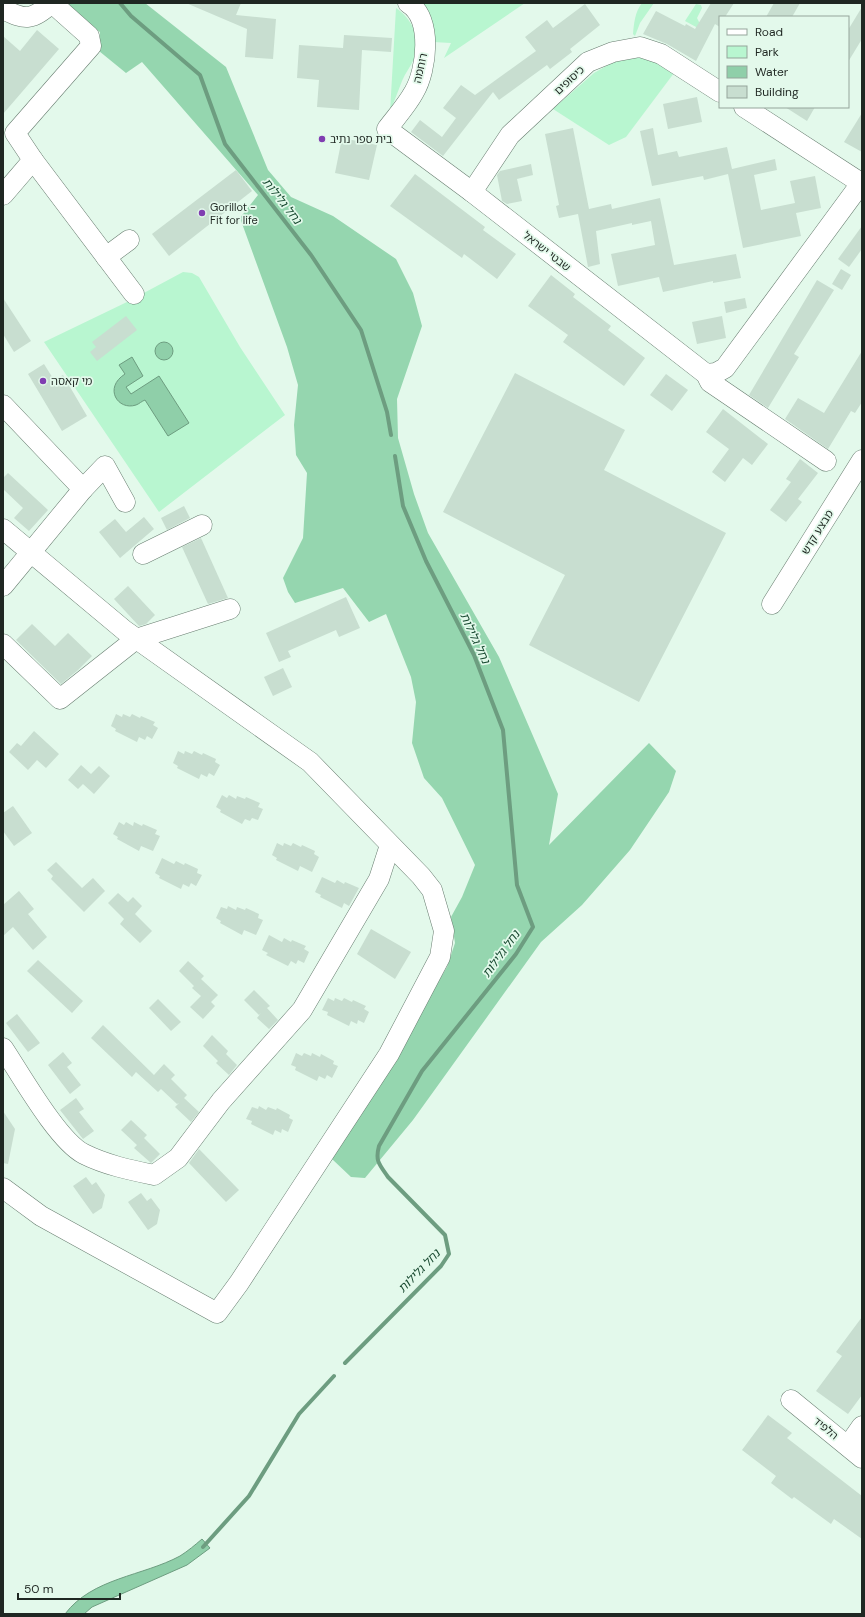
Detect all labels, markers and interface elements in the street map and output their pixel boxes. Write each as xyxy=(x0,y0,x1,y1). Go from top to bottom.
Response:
legend xyxy=(719,16,849,108)
text: Road xyxy=(755,24,783,40)
text: Park xyxy=(755,44,779,60)
street label: רוחמה xyxy=(410,52,430,84)
street label: כיסופים xyxy=(551,62,587,97)
text: Water xyxy=(755,64,789,80)
text: Building xyxy=(755,84,799,100)
place label: בית ספר נתיב xyxy=(330,132,392,146)
marker: בית ספר נתיב xyxy=(317,134,327,144)
water label: נחל גלילות xyxy=(259,175,306,228)
place label: Gorillot - Fit for life xyxy=(210,200,258,227)
marker: Gorillot - Fit for life xyxy=(197,208,207,218)
street label: שבטי ישראל xyxy=(520,228,574,274)
place label: מי קאסה xyxy=(51,374,92,388)
marker: מי קאסה xyxy=(38,376,48,386)
street label: מבצע קדש xyxy=(798,507,836,557)
water label: נחל גלילות xyxy=(456,610,494,667)
water label: נחל גלילות xyxy=(479,926,524,981)
water label: נחל גלילות xyxy=(394,1245,445,1296)
street label: הלפיד xyxy=(811,1414,841,1442)
scale bar xyxy=(18,1575,120,1601)
text: 50 m xyxy=(24,1581,53,1597)

